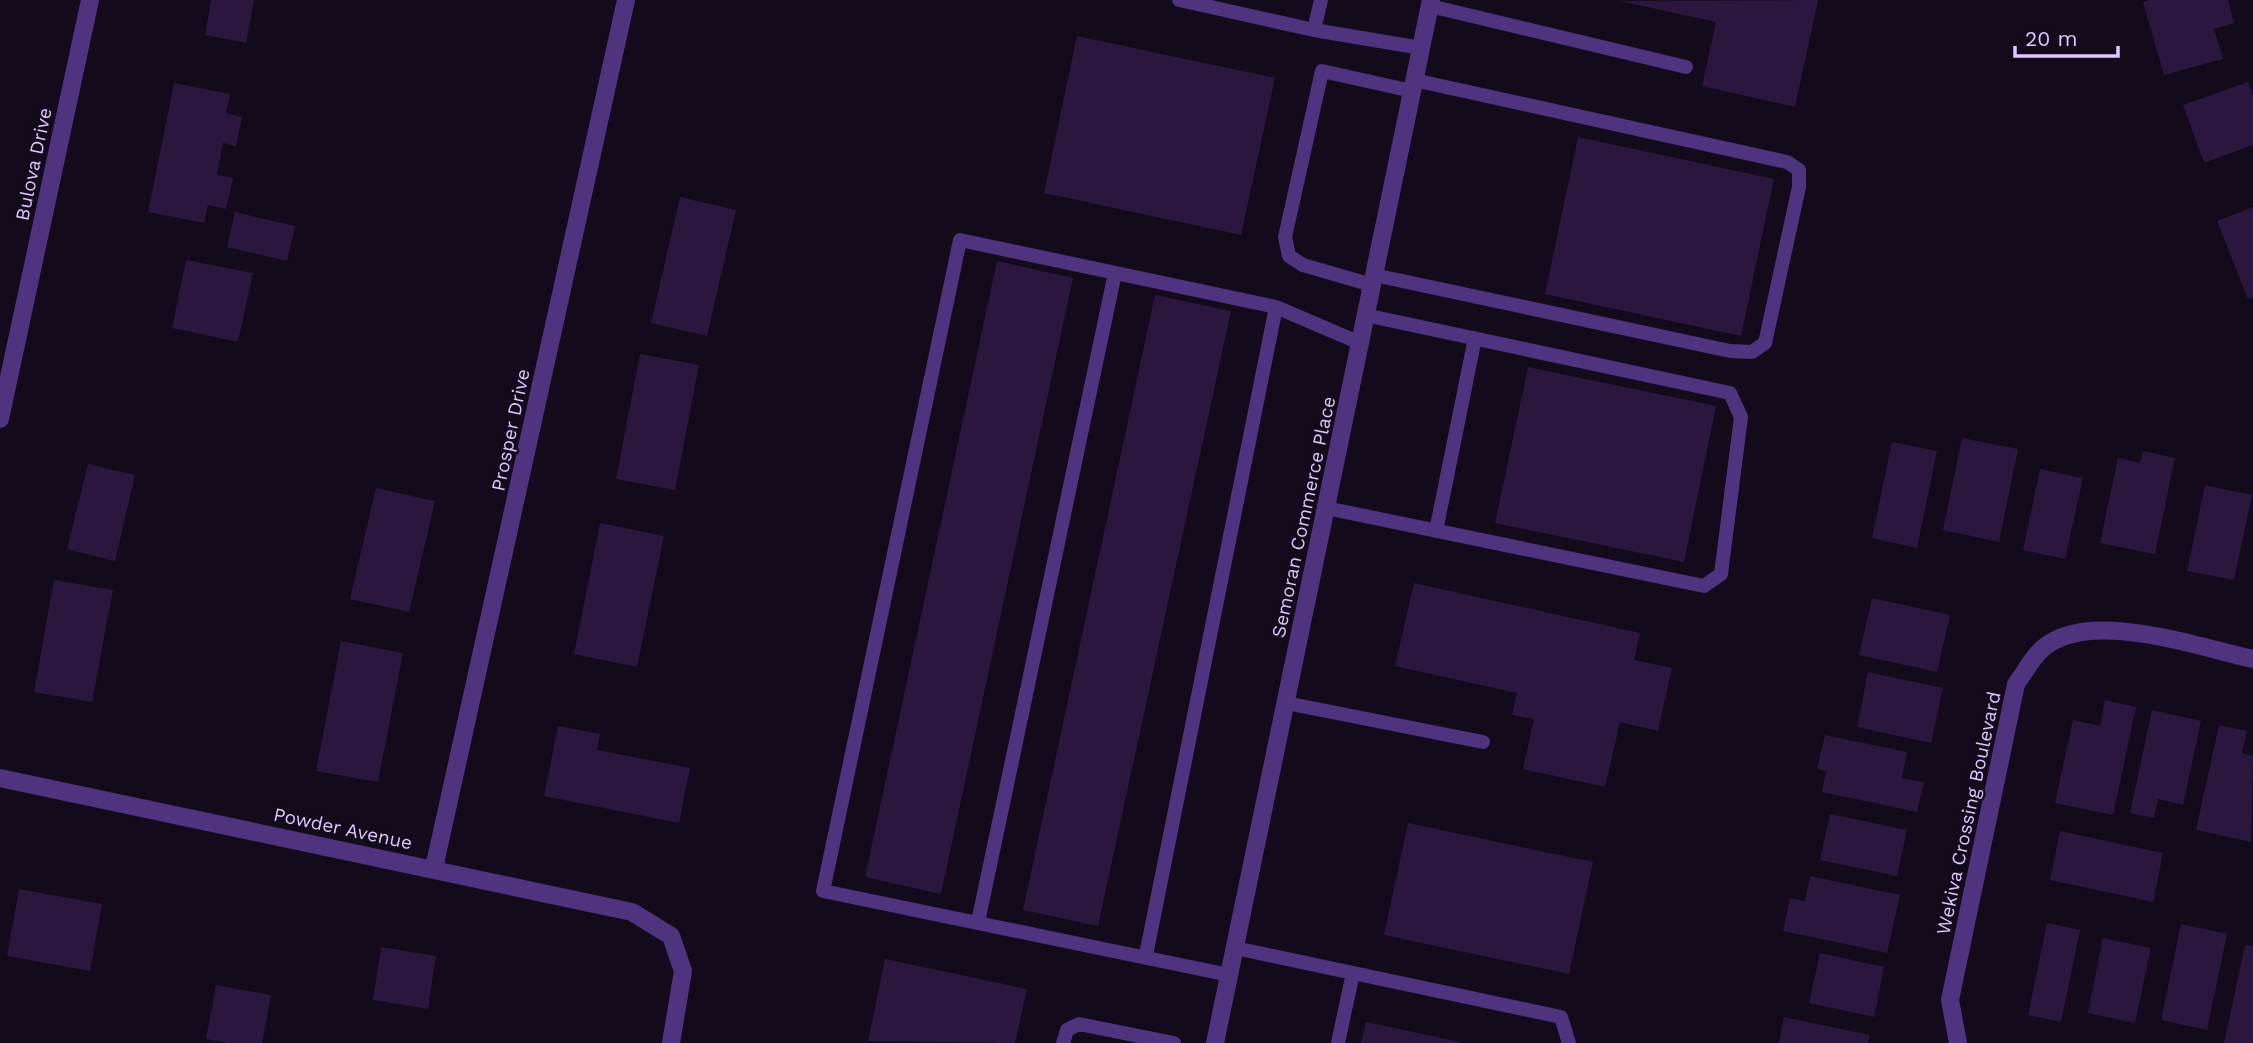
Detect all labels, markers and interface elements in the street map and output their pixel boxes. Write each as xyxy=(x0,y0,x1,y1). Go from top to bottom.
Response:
scale bar xyxy=(2015,14,2118,58)
text: 20 m xyxy=(2025,26,2077,51)
street label: Bulova Drive xyxy=(10,105,57,223)
street label: Prosper Drive xyxy=(486,367,535,493)
street label: Semoran Commerce Place xyxy=(1267,394,1340,640)
street label: Wekiva Crossing Boulevard xyxy=(1931,689,2006,937)
street label: Powder Avenue xyxy=(271,803,414,854)

